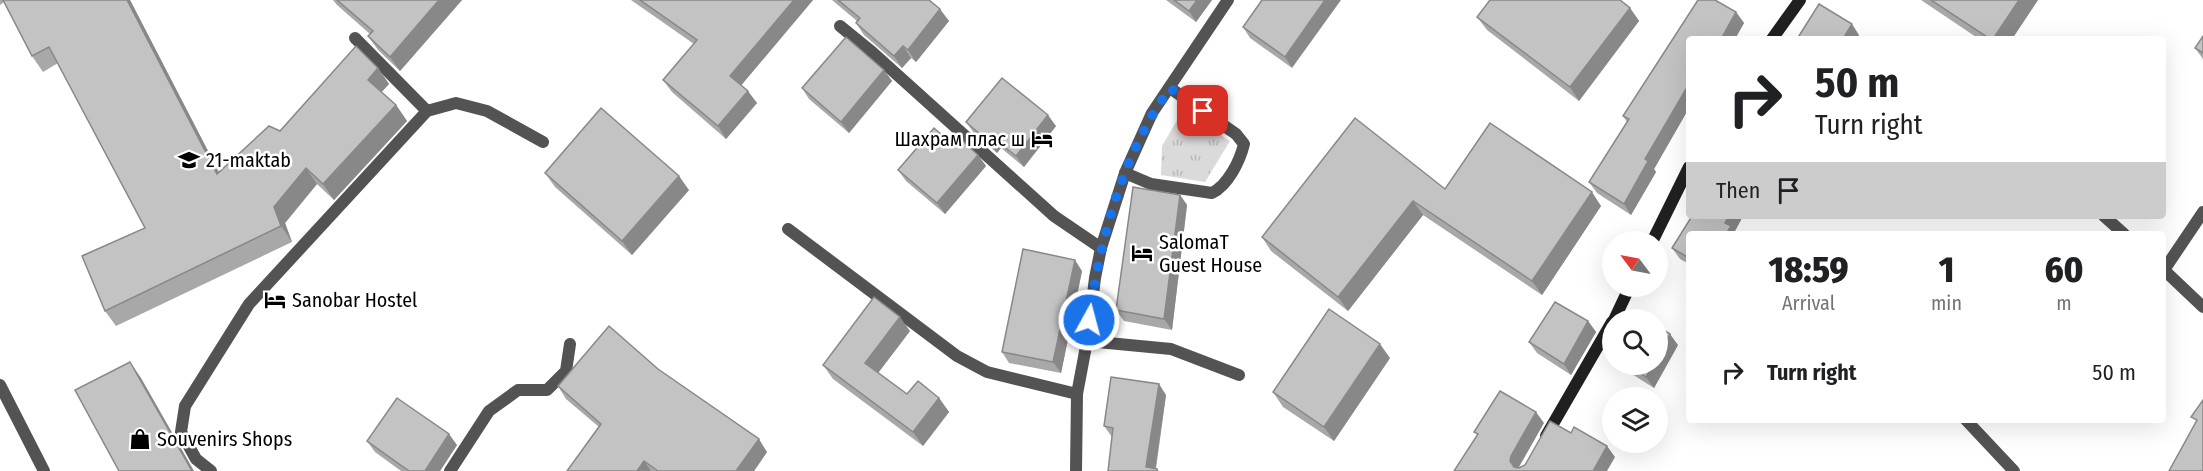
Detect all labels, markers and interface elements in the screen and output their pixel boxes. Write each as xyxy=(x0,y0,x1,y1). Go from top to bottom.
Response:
text: 50 m xyxy=(1815,58,1899,108)
icon: right xyxy=(1716,60,1794,138)
pin xyxy=(1177,85,1228,136)
icon: arrive xyxy=(1186,94,1219,127)
text: Turn right xyxy=(1815,109,1923,141)
place label: Шахрам плас ш xyxy=(895,127,1025,151)
hotel icon: Шахрам плас ш xyxy=(1030,127,1054,151)
school or university icon: 21-maktab xyxy=(177,148,201,172)
place label: 21-maktab xyxy=(206,148,291,172)
icon: arrive xyxy=(1772,174,1805,207)
text: Then xyxy=(1716,177,1760,204)
place label: SalomaT Guest House xyxy=(1159,230,1262,277)
north arrow xyxy=(1602,231,1668,297)
map controls xyxy=(1602,231,1668,453)
hotel icon: SalomaT Guest House xyxy=(1130,241,1154,265)
text: 18:59 xyxy=(1768,248,1849,292)
text: 1 xyxy=(1939,248,1954,292)
text: 60 xyxy=(2044,248,2084,292)
hotel icon: Sanobar Hostel xyxy=(263,288,287,312)
place label: Sanobar Hostel xyxy=(292,288,417,312)
position arrow xyxy=(1057,288,1121,352)
text: Arrival xyxy=(1782,291,1835,315)
text: min xyxy=(1931,291,1962,315)
text: m xyxy=(2056,291,2072,315)
button: search xyxy=(1602,309,1668,375)
icon: right xyxy=(1716,356,1749,389)
text: Turn right xyxy=(1767,359,1856,386)
text: 50 m xyxy=(2092,359,2136,386)
button: layers xyxy=(1602,387,1668,453)
shop icon: Souvenirs Shops xyxy=(128,427,152,451)
place label: Souvenirs Shops xyxy=(157,427,292,451)

